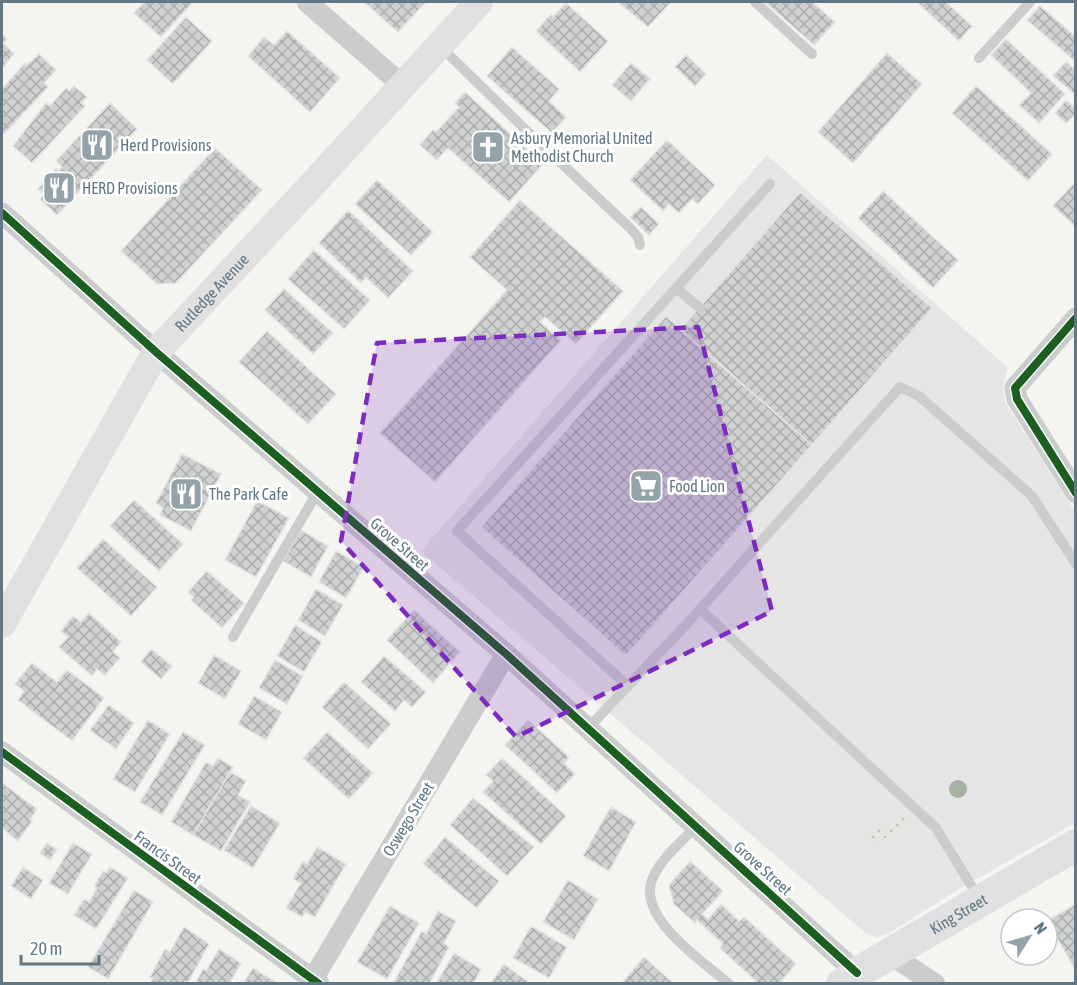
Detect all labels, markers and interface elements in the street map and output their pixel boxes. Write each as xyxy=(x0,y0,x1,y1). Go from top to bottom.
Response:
restaurant icon: Herd Provisions xyxy=(79,127,115,163)
church icon: Asbury Memorial United Methodist Church xyxy=(470,129,506,165)
place label: Asbury Memorial United Methodist Church xyxy=(511,129,653,165)
place label: Herd Provisions xyxy=(120,136,212,154)
restaurant icon: HERD Provisions xyxy=(41,170,77,206)
place label: HERD Provisions xyxy=(82,179,178,197)
street label: Rutledge Avenue xyxy=(171,250,252,335)
supermarket icon: Food Lion xyxy=(628,468,664,504)
restaurant icon: The Park Cafe xyxy=(168,476,204,512)
place label: Food Lion xyxy=(669,477,725,495)
place label: The Park Cafe xyxy=(209,485,288,503)
street label: Grove Street xyxy=(367,514,433,575)
street label: Oswego Street xyxy=(379,778,438,860)
street label: Francis Street xyxy=(131,827,205,888)
street label: Grove Street xyxy=(730,837,796,899)
street label: King Street xyxy=(926,890,991,938)
north arrow xyxy=(999,907,1059,967)
text: N xyxy=(1031,919,1051,937)
scale bar xyxy=(21,928,99,966)
text: 20 m xyxy=(30,938,62,959)

